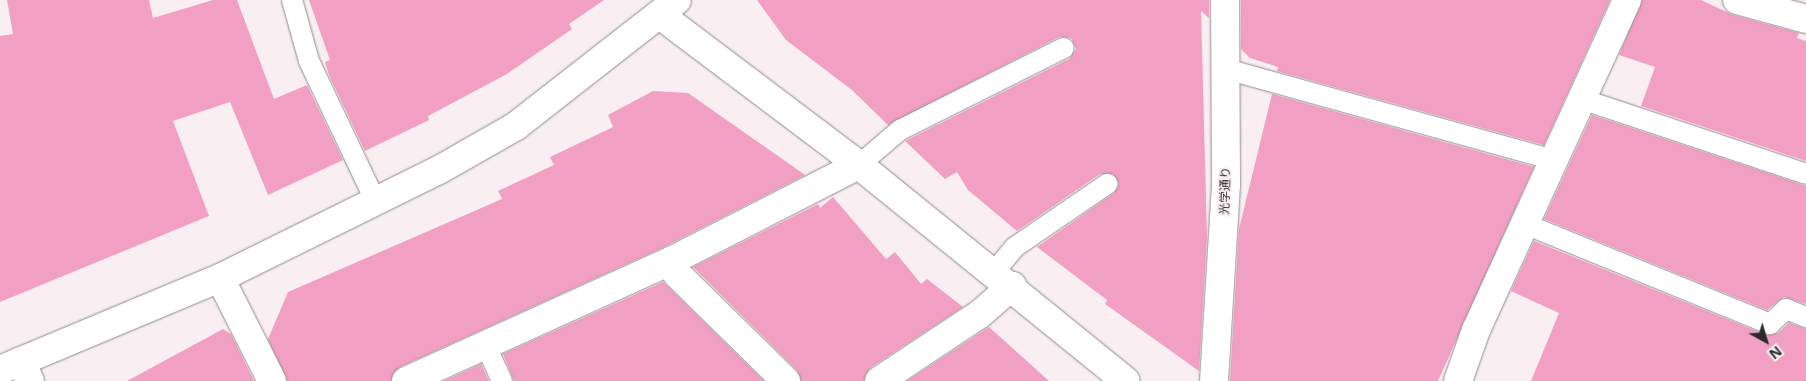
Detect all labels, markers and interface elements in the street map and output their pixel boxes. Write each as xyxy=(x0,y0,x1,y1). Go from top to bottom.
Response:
street label: 光学通り xyxy=(1217,167,1233,215)
north arrow xyxy=(1741,316,1791,366)
text: N xyxy=(1765,342,1786,364)

